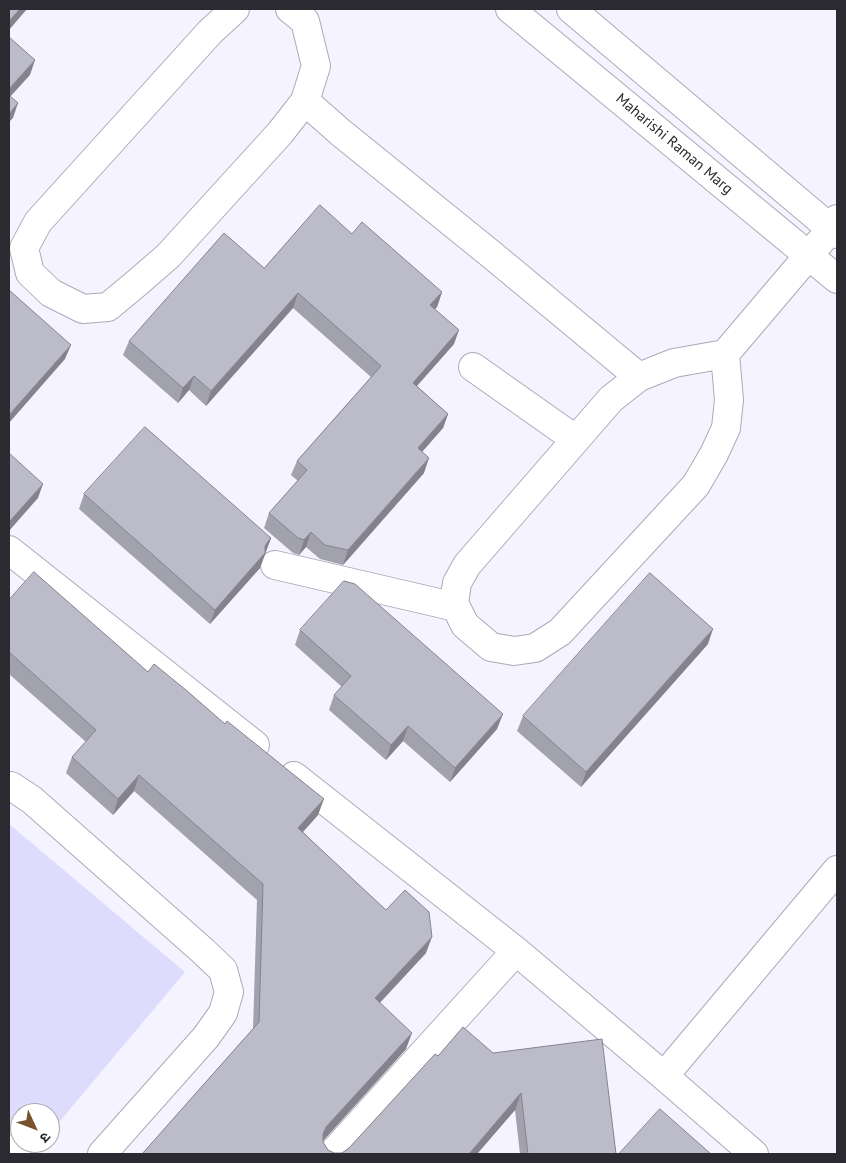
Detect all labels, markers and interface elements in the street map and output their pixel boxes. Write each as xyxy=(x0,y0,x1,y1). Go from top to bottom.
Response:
street label: Maharishi Raman Marg xyxy=(612,90,736,198)
north arrow xyxy=(10,1103,60,1153)
text: उ xyxy=(36,1128,55,1147)

